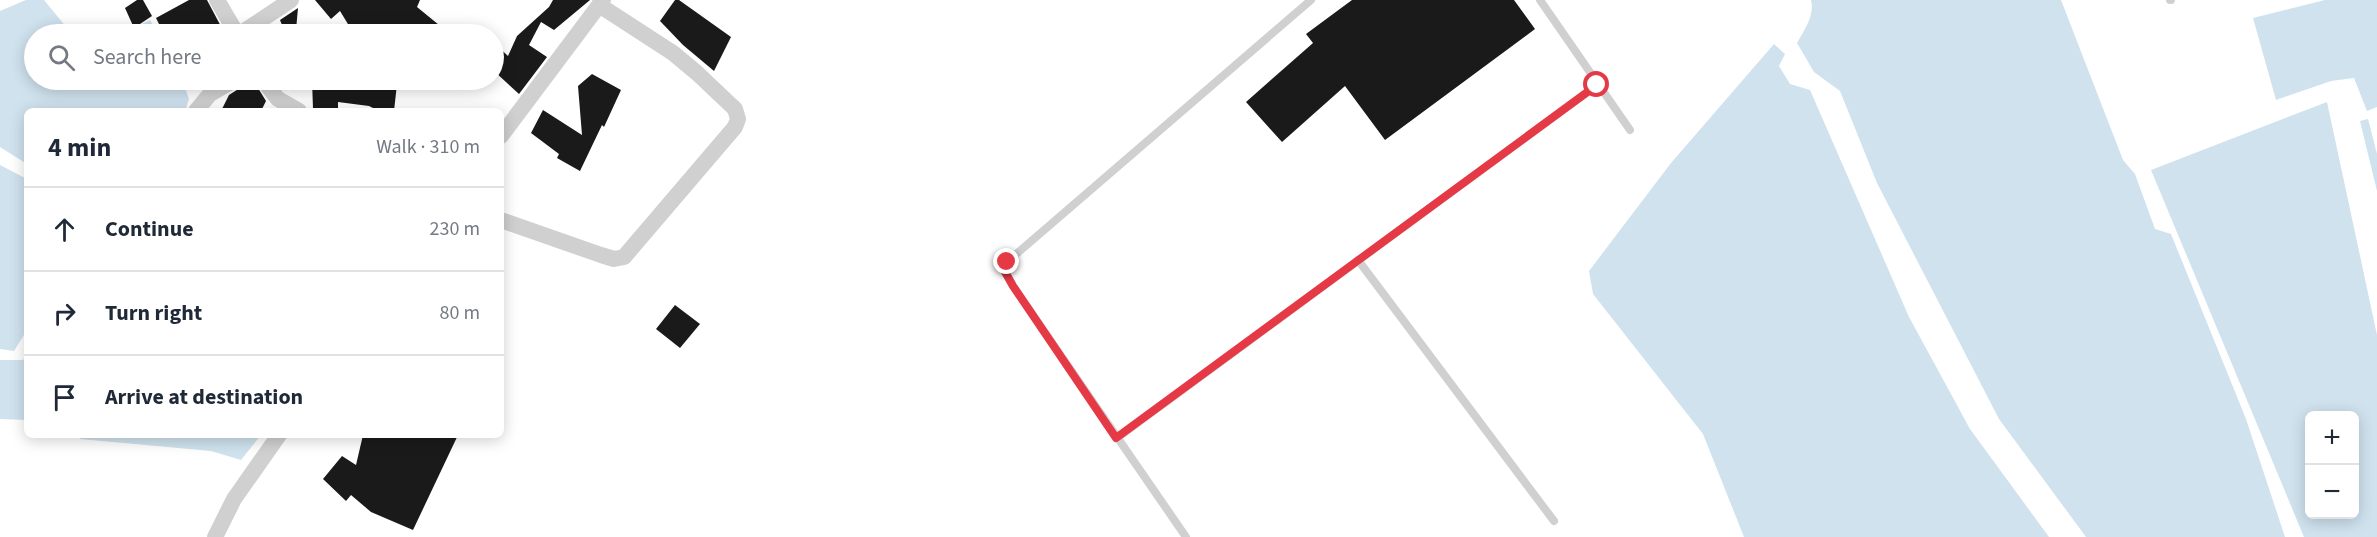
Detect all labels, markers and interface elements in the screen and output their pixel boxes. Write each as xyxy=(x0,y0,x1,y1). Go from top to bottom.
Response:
search box xyxy=(24,24,504,90)
icon: search xyxy=(45,41,78,74)
text: Search here xyxy=(93,41,201,73)
route start xyxy=(1583,71,1609,97)
text: 4 min xyxy=(48,129,111,166)
text: Walk · 310 m xyxy=(376,133,480,161)
icon: ahead xyxy=(48,213,81,246)
text: Continue xyxy=(105,213,194,245)
text: 230 m xyxy=(430,215,480,243)
route end xyxy=(993,248,1019,274)
icon: right xyxy=(48,297,81,330)
text: Turn right xyxy=(105,297,202,329)
text: 80 m xyxy=(440,299,480,327)
icon: arrive xyxy=(48,381,81,414)
text: Arrive at destination xyxy=(105,381,303,413)
map controls xyxy=(2305,411,2359,519)
button: + xyxy=(2305,411,2359,465)
button: − xyxy=(2305,465,2359,519)

